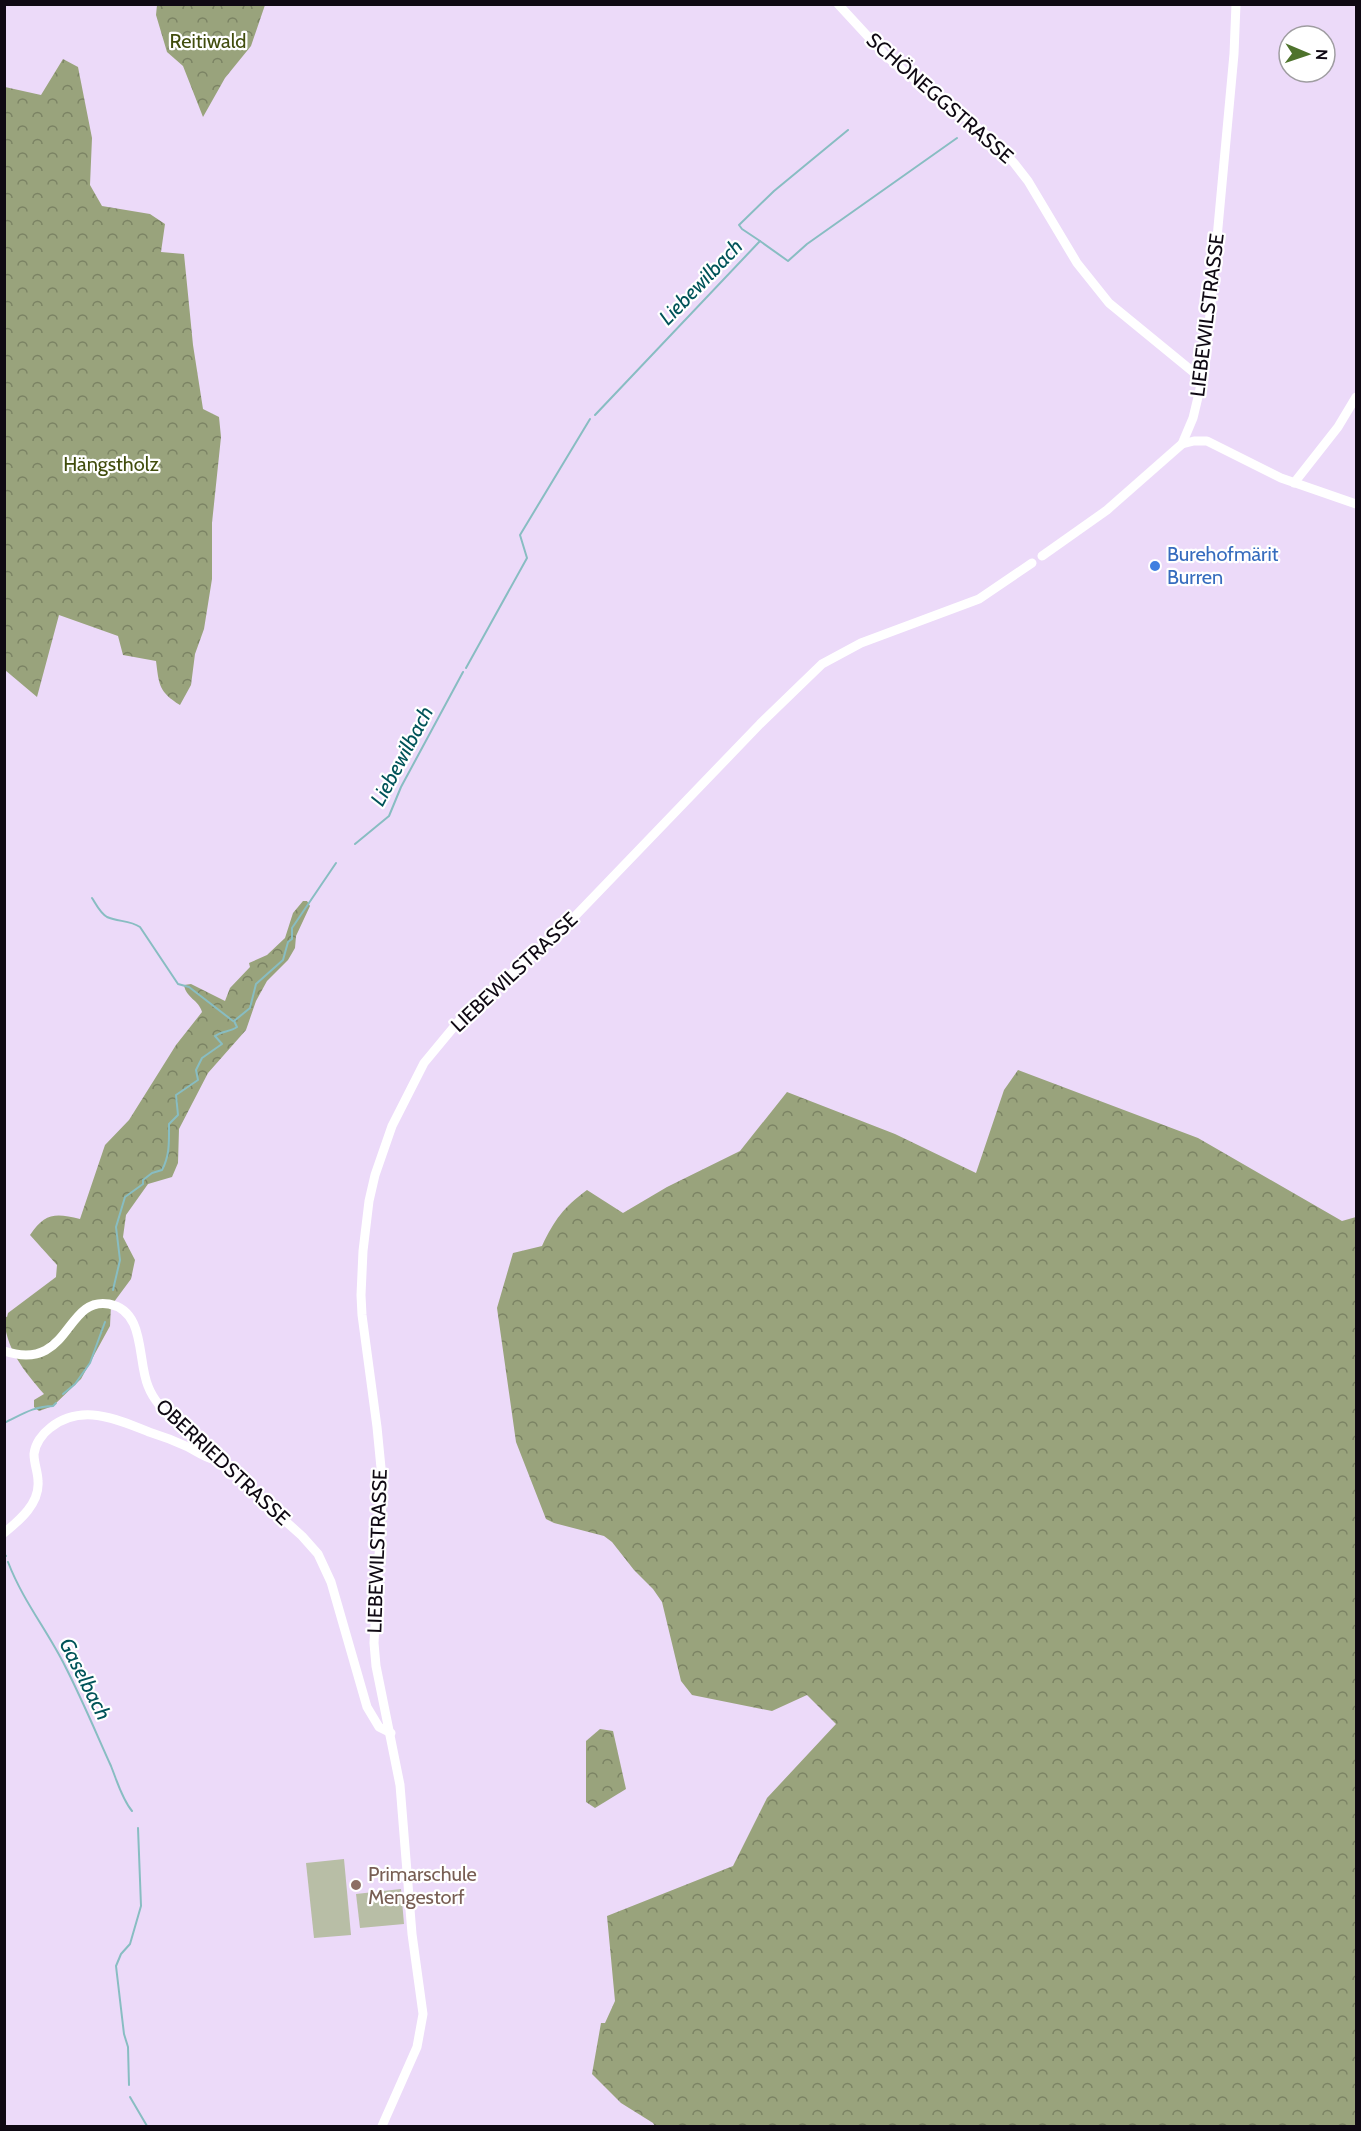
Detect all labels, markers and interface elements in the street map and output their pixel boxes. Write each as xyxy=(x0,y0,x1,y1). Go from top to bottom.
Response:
north arrow xyxy=(1277,24,1337,84)
street label: SCHÖNEGGSTRASSE xyxy=(862,28,1018,168)
park label: Reitiwald xyxy=(170,29,246,53)
text: N xyxy=(1312,49,1331,60)
street label: LIEBEWILSTRASSE xyxy=(1185,232,1229,398)
water label: Liebewilbach xyxy=(654,234,748,330)
park label: Hängstholz xyxy=(63,452,159,476)
place label: Burehofmärit Burren xyxy=(1167,542,1279,589)
marker: Burehofmärit Burren xyxy=(1148,559,1162,573)
water label: Liebewilbach xyxy=(365,702,438,810)
street label: LIEBEWILSTRASSE xyxy=(446,907,582,1037)
street label: OBERRIEDSTRASSE xyxy=(151,1394,295,1530)
street label: LIEBEWILSTRASSE xyxy=(362,1468,392,1634)
water label: Gaselbach xyxy=(54,1634,117,1724)
place label: Primarschule Mengestorf xyxy=(368,1862,477,1909)
marker: Primarschule Mengestorf xyxy=(349,1878,363,1892)

